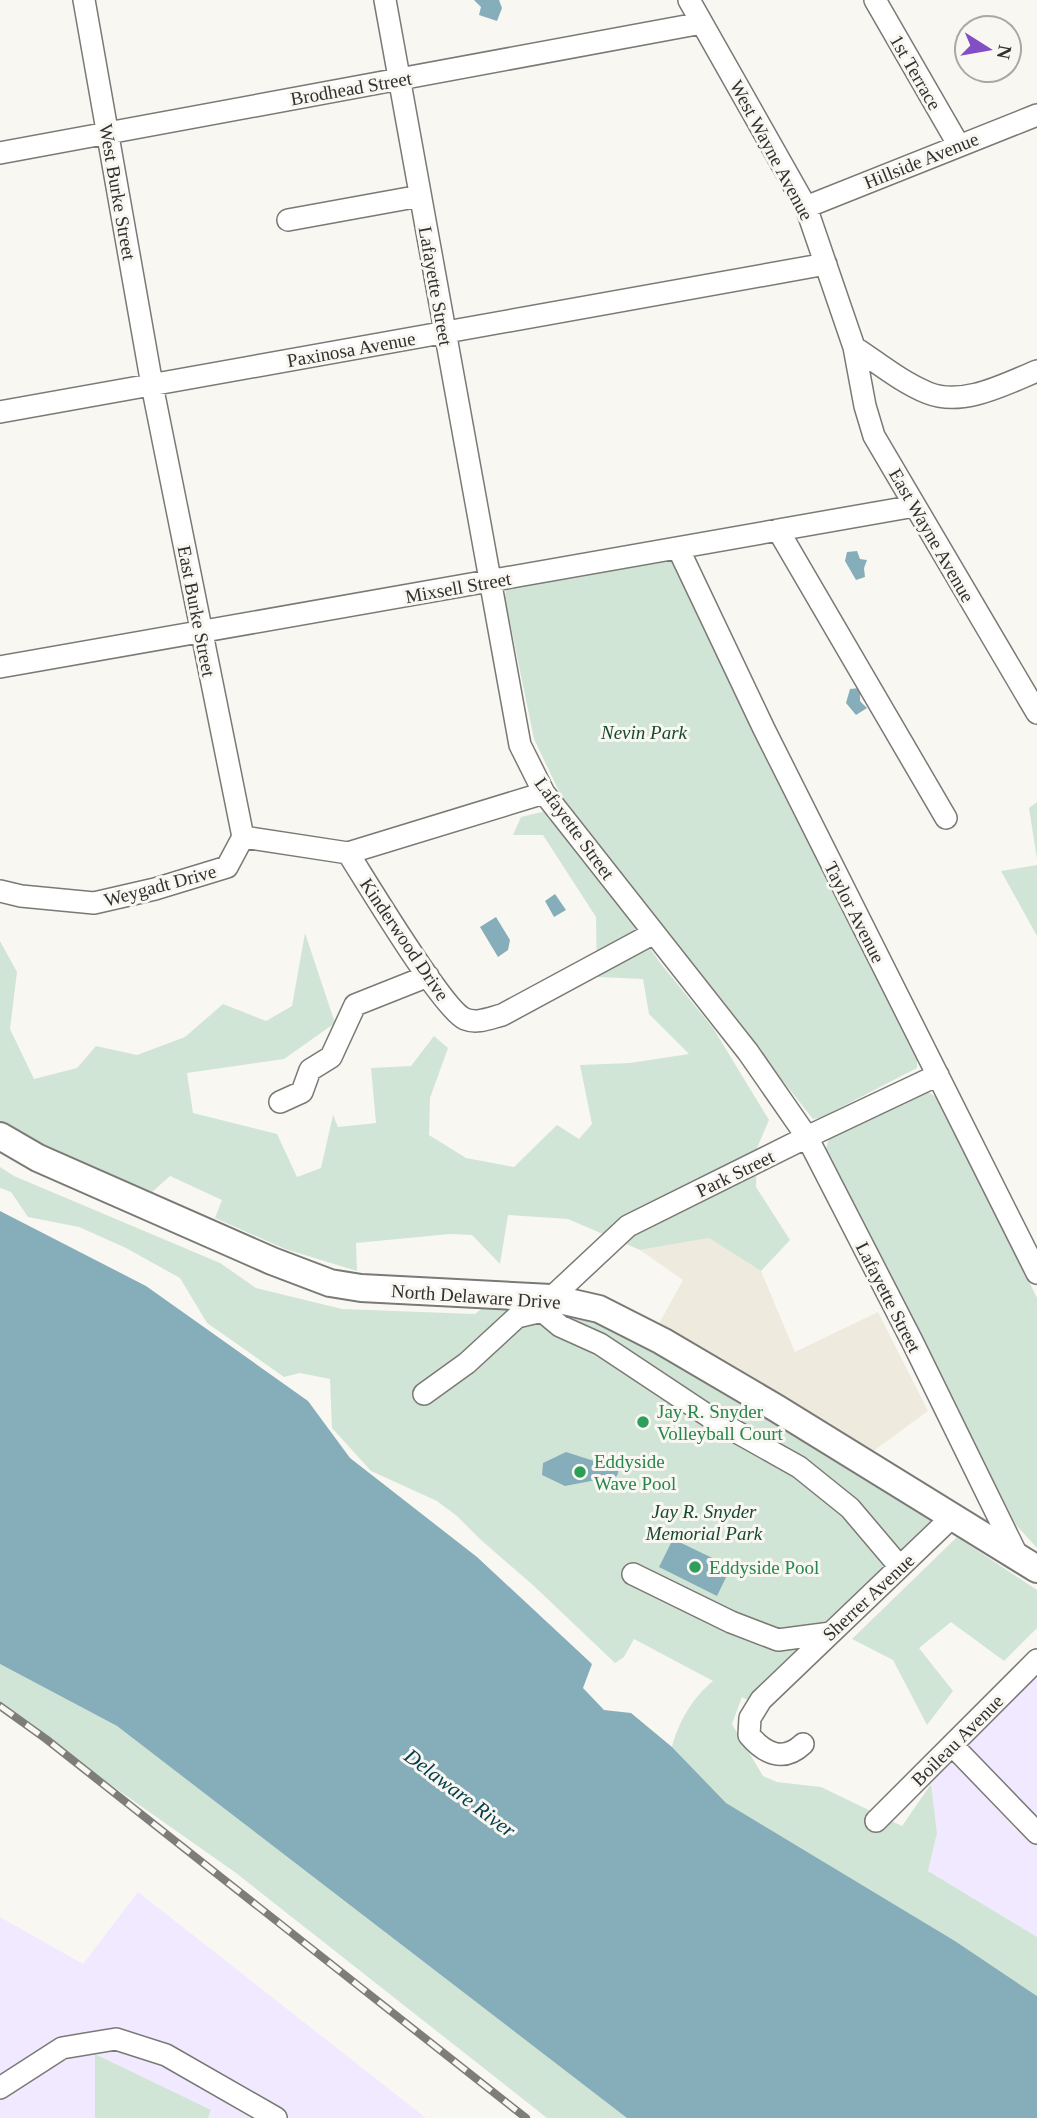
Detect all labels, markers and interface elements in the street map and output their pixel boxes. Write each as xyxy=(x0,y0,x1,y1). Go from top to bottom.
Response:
north arrow xyxy=(953,14,1023,84)
street label: 1st Terrace xyxy=(886,31,945,114)
text: N xyxy=(993,43,1016,61)
street label: Brodhead Street xyxy=(289,67,414,110)
street label: West Wayne Avenue xyxy=(726,77,817,224)
street label: West Burke Street xyxy=(95,122,140,262)
street label: Hillside Avenue xyxy=(861,128,981,193)
street label: Lafayette Street xyxy=(415,225,456,348)
street label: Paxinosa Avenue xyxy=(285,328,417,371)
street label: East Wayne Avenue xyxy=(885,465,978,606)
street label: East Burke Street xyxy=(174,544,220,679)
street label: Mixsell Street xyxy=(404,568,513,607)
park label: Nevin Park xyxy=(600,722,688,743)
street label: Lafayette Street xyxy=(531,773,619,884)
street label: Taylor Avenue xyxy=(820,858,889,966)
street label: Weygadt Drive xyxy=(102,860,218,911)
street label: Kinderwood Drive xyxy=(356,874,453,1004)
street label: Park Street xyxy=(693,1145,778,1201)
street label: Lafayette Street xyxy=(852,1239,926,1356)
street label: North Delaware Drive xyxy=(391,1280,561,1313)
place label: Jay R. Snyder Volleyball Court xyxy=(657,1401,784,1444)
marker: Jay R. Snyder Volleyball Court xyxy=(635,1414,651,1430)
place label: Eddyside Wave Pool xyxy=(594,1451,676,1494)
marker: Eddyside Wave Pool xyxy=(572,1464,588,1480)
park label: Jay R. Snyder Memorial Park xyxy=(645,1501,763,1544)
street label: Sherrer Avenue xyxy=(818,1550,918,1645)
place label: Eddyside Pool xyxy=(709,1557,819,1578)
marker: Eddyside Pool xyxy=(687,1559,703,1575)
street label: Boileau Avenue xyxy=(907,1690,1007,1790)
water label: Delaware River xyxy=(399,1743,521,1843)

